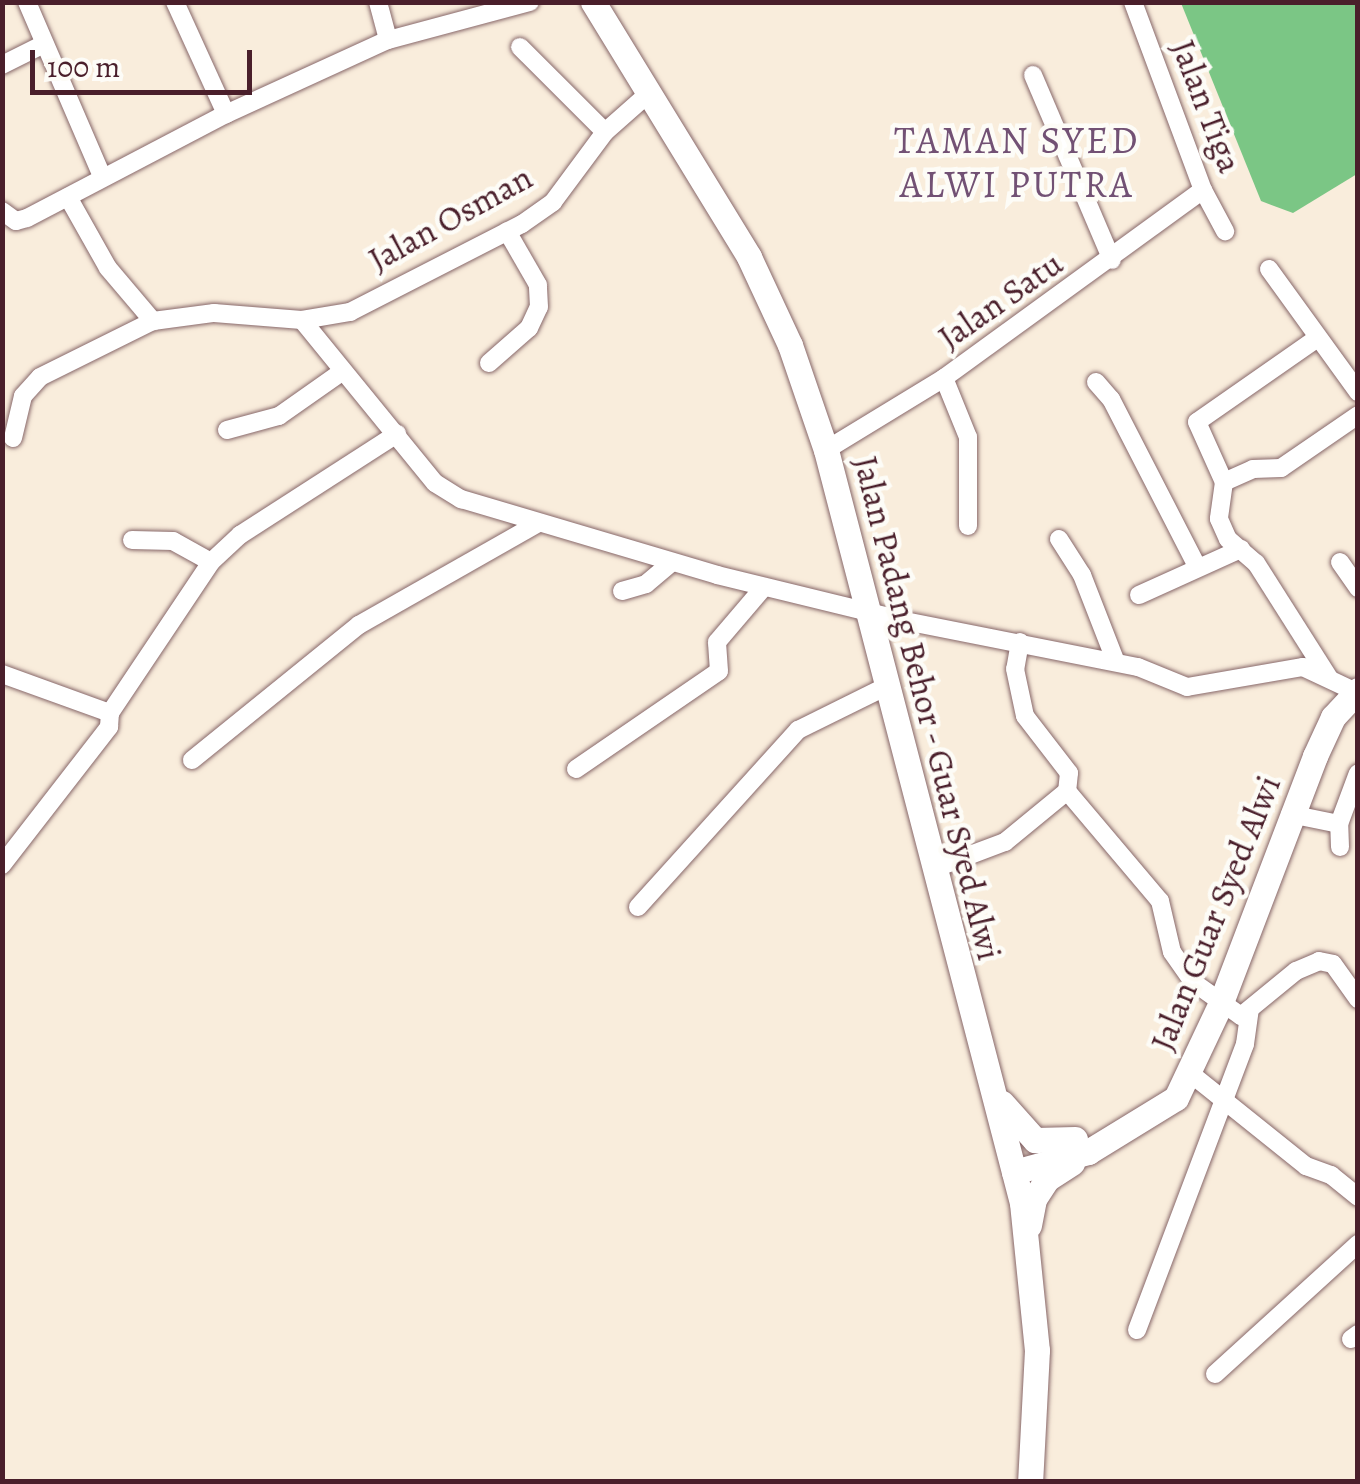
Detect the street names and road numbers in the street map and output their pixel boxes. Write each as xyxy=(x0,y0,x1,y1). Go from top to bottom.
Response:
street label: Jalan Tiga xyxy=(1162,34,1252,178)
street label: Jalan Osman xyxy=(361,156,539,280)
street label: Jalan Satu xyxy=(930,242,1070,358)
street label: Jalan Padang Behor - Guar Syed Alwi xyxy=(845,451,1011,965)
street label: Jalan Guar Syed Alwi xyxy=(1141,769,1289,1057)

